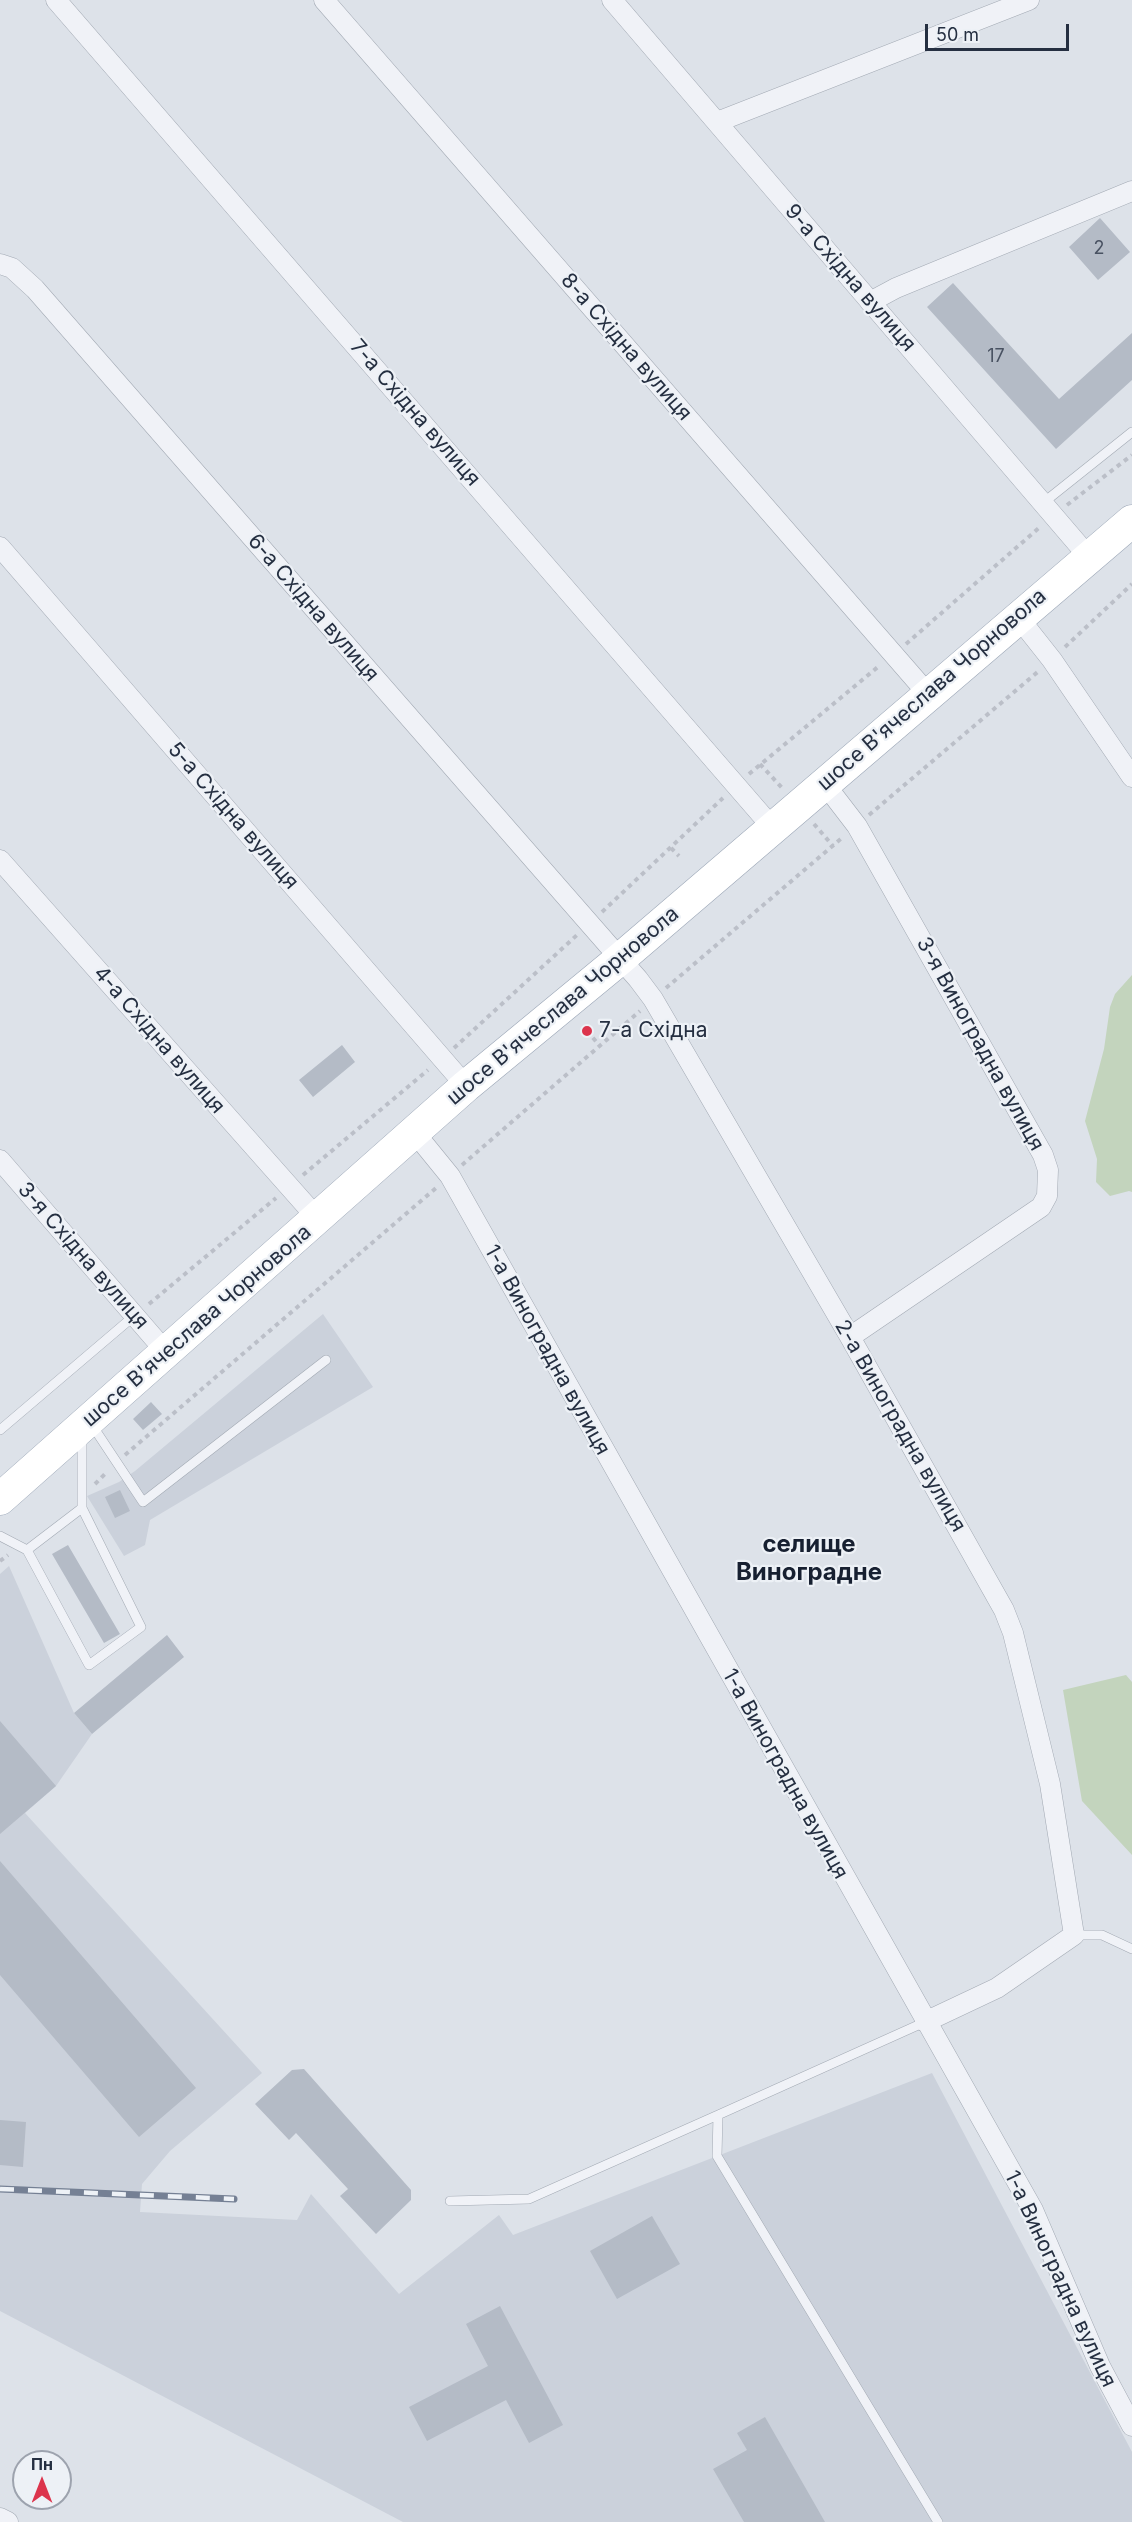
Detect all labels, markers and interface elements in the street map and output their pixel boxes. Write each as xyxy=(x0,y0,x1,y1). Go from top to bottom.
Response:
scale bar xyxy=(928,12,1072,50)
text: 50 m xyxy=(936,24,979,45)
street label: 9-а Східна вулиця xyxy=(779,199,921,357)
house number: 2 xyxy=(1094,238,1104,260)
street label: 8-а Східна вулиця xyxy=(555,268,697,426)
street label: 7-а Східна вулиця xyxy=(345,335,485,491)
house number: 17 xyxy=(987,346,1005,368)
street label: 6-а Східна вулиця xyxy=(242,529,384,687)
street label: шосе В'ячеслава Чорновола xyxy=(812,584,1052,796)
street label: 5-а Східна вулиця xyxy=(162,737,304,895)
street label: шосе В'ячеслава Чорновола xyxy=(442,902,684,1110)
street label: 3-я Виноградна вулиця xyxy=(911,933,1049,1155)
street label: 4-а Східна вулиця xyxy=(88,961,230,1119)
place label: 7-а Східна xyxy=(599,1018,708,1044)
marker: 7-а Східна xyxy=(580,1024,594,1038)
street label: 3-я Східна вулиця xyxy=(12,1177,154,1335)
street label: шосе В'ячеслава Чорновола xyxy=(77,1220,317,1432)
street label: 1-а Виноградна вулиця xyxy=(479,1241,615,1459)
street label: 2-а Виноградна вулиця xyxy=(829,1316,971,1536)
district label: селище Виноградне xyxy=(736,1531,882,1587)
street label: 1-а Виноградна вулиця xyxy=(717,1665,853,1883)
street label: 1-а Виноградна вулиця xyxy=(999,2167,1121,2391)
north arrow xyxy=(12,2450,72,2510)
text: Пн xyxy=(31,2454,53,2474)

